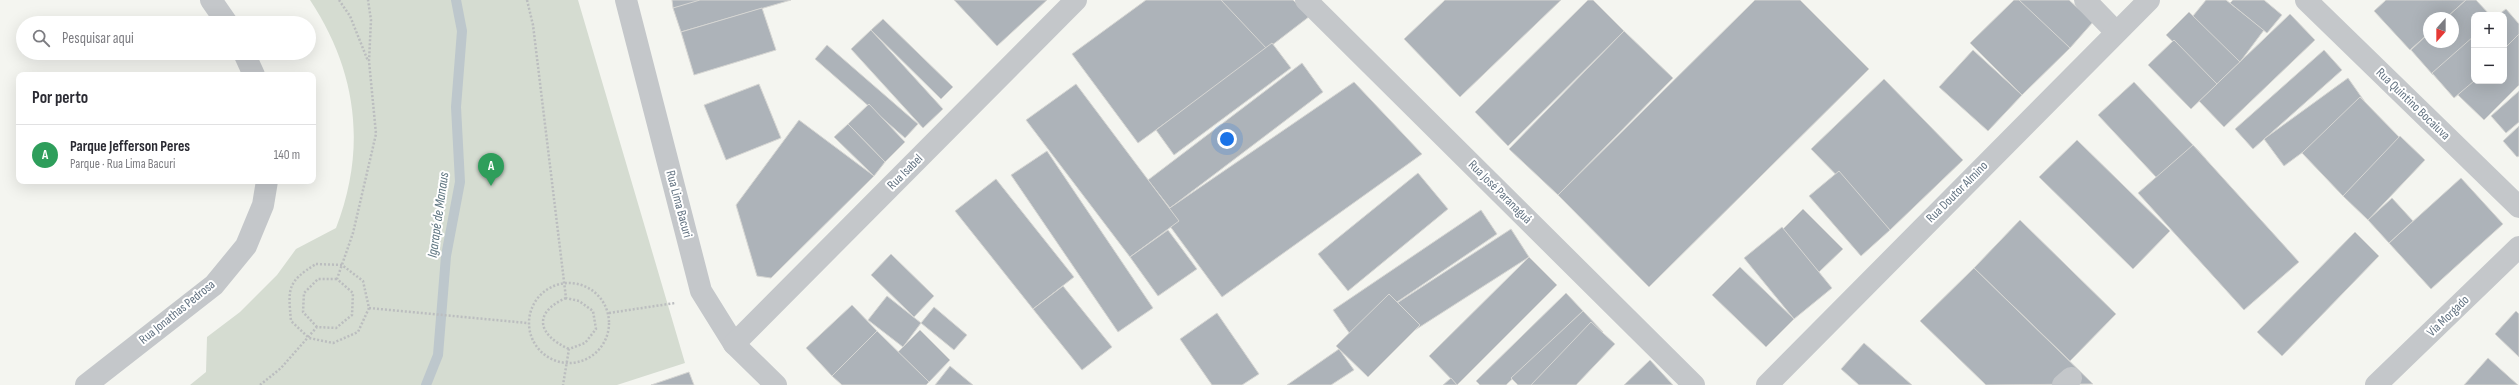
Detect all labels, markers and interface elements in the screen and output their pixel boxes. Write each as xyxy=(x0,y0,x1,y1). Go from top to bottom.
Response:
north arrow xyxy=(2423,12,2459,48)
map controls xyxy=(2471,12,2507,84)
button: + xyxy=(2471,12,2507,48)
search box xyxy=(16,16,316,60)
icon: search xyxy=(30,27,52,49)
text: Pesquisar aqui xyxy=(62,29,134,48)
button: − xyxy=(2471,48,2507,84)
street label: Rua Quintino Bocaiuva xyxy=(2373,65,2453,143)
text: Por perto xyxy=(32,88,88,108)
your location xyxy=(1217,129,1237,149)
text: Parque Jefferson Peres xyxy=(70,137,190,156)
text: A xyxy=(42,147,48,163)
text: 140 m xyxy=(274,147,300,163)
street label: Rua Isabel xyxy=(884,151,926,193)
pin: A xyxy=(478,153,504,186)
text: Parque · Rua Lima Bacuri xyxy=(70,156,175,172)
street label: Rua José Paranaguá xyxy=(1465,157,1535,227)
street label: Rua Doutor Almino xyxy=(1923,158,1991,226)
street label: Rua Lima Bacuri xyxy=(662,169,696,239)
water label: Igarapé de Manaus xyxy=(424,171,452,259)
street label: Rua Jonathas Pedrosa xyxy=(136,276,218,348)
street label: Via Morgado xyxy=(2423,292,2473,340)

